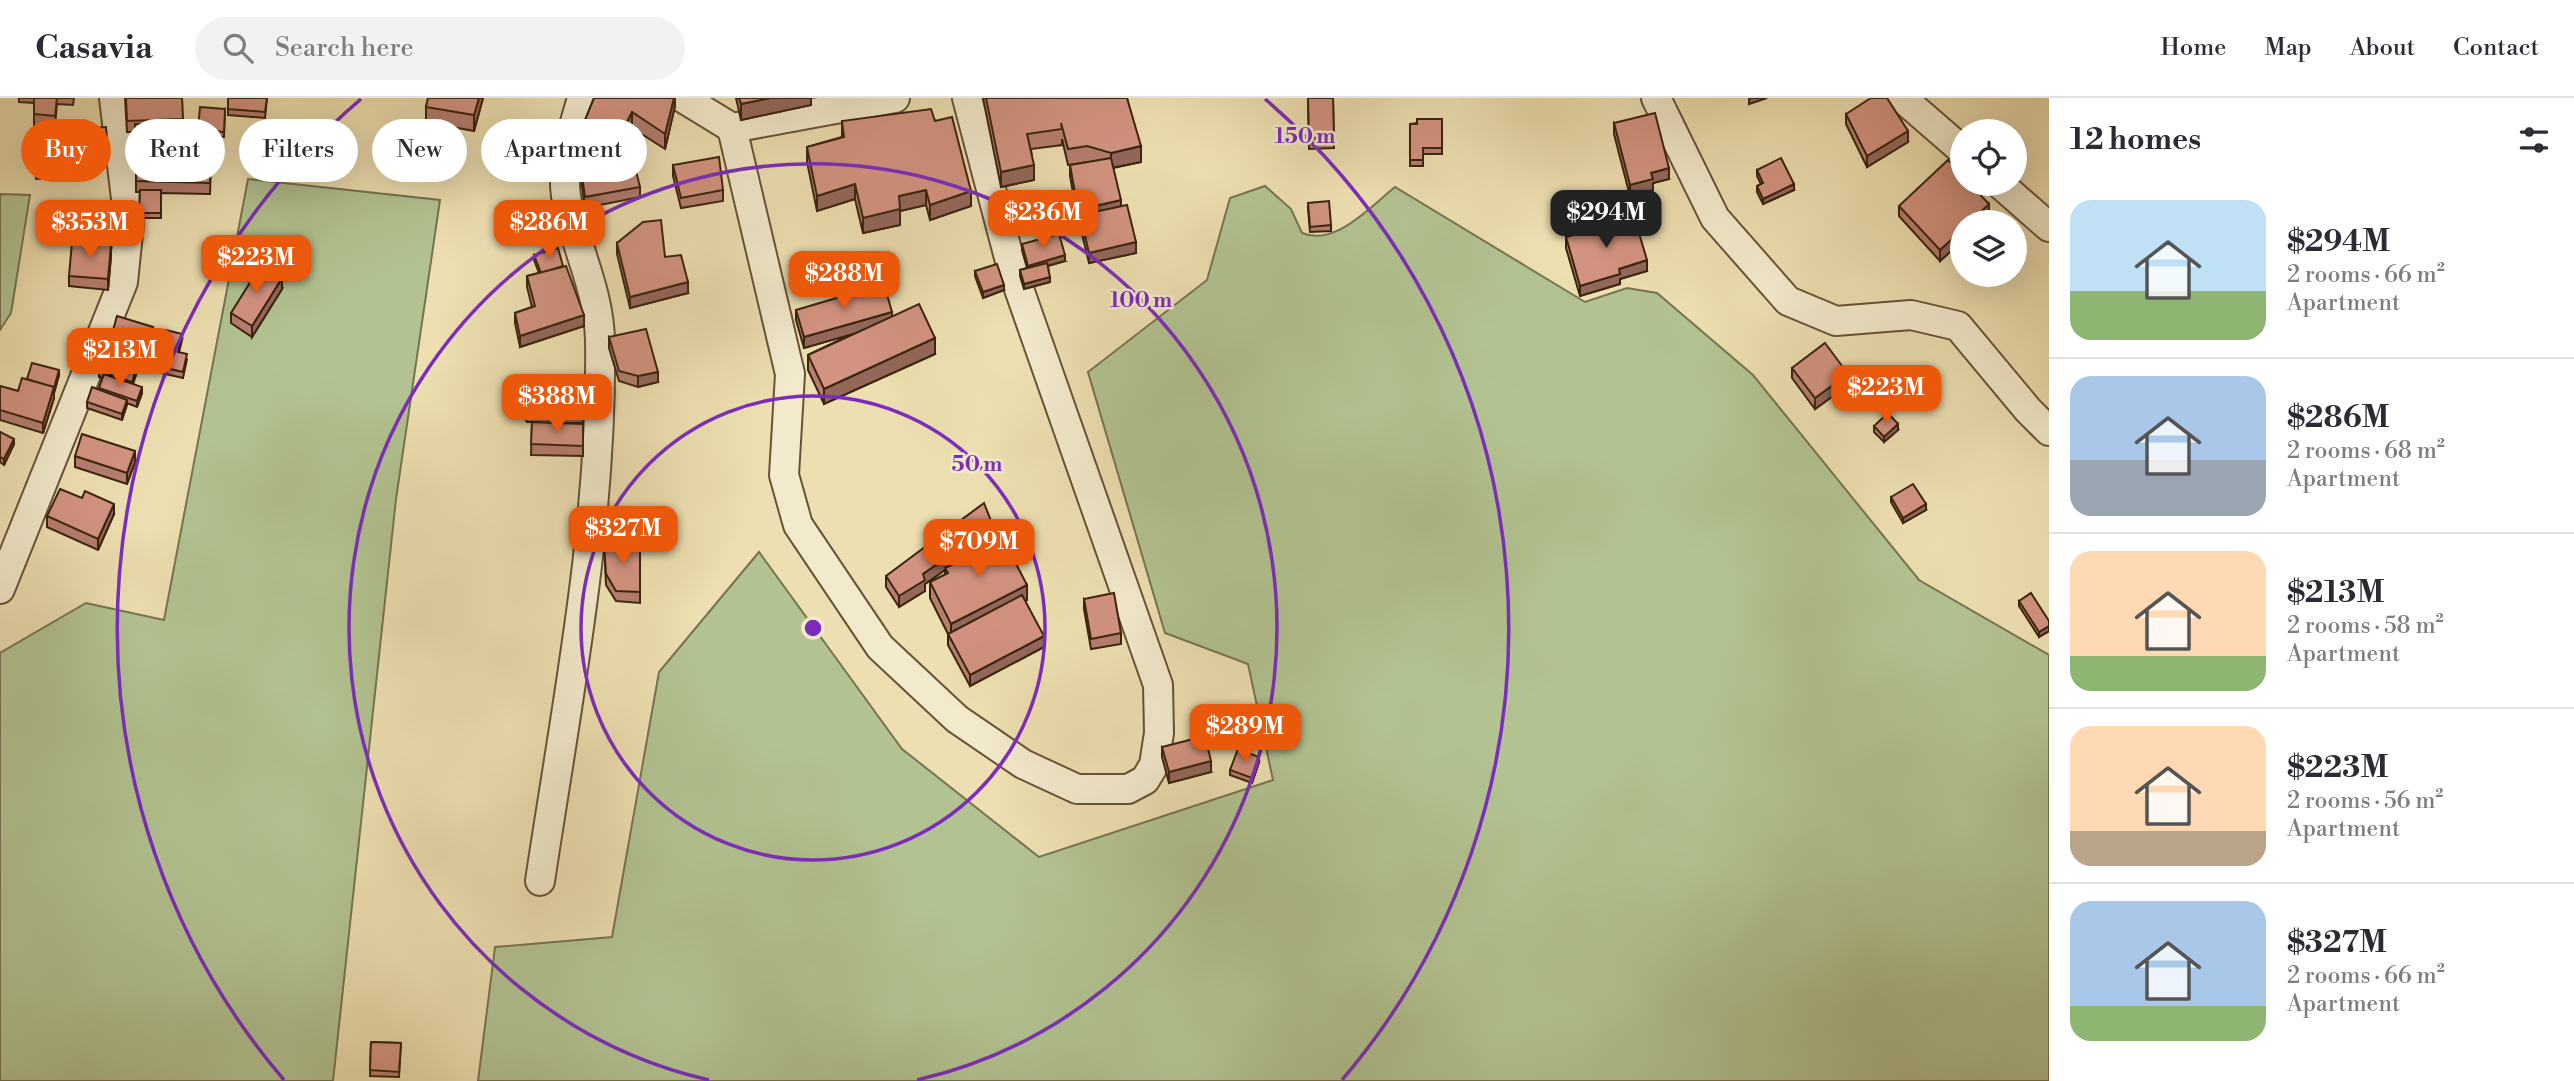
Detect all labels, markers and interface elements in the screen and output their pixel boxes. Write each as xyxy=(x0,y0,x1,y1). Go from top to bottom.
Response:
search box xyxy=(195,17,685,80)
text: Casavia xyxy=(35,28,153,69)
icon: search xyxy=(219,29,257,67)
text: Search here xyxy=(275,32,414,64)
text: Home xyxy=(2161,33,2226,63)
text: Map xyxy=(2264,33,2312,63)
text: About xyxy=(2350,33,2415,63)
text: Contact xyxy=(2453,33,2539,63)
chip: Buy xyxy=(21,119,111,182)
chip: Rent xyxy=(125,119,225,182)
chip: Filters xyxy=(239,119,358,182)
chip: New xyxy=(372,119,467,182)
chip: Apartment xyxy=(481,119,647,182)
map controls xyxy=(1950,119,2027,287)
button: locate xyxy=(1950,119,2027,196)
text: 12 homes xyxy=(2070,121,2201,159)
icon: filters xyxy=(2515,121,2553,159)
text: 150 m xyxy=(1275,124,1335,150)
pin: $236M xyxy=(994,190,1092,250)
pin: $294M xyxy=(1557,190,1655,250)
text: $236M xyxy=(1004,199,1082,227)
text: $294M xyxy=(1567,199,1645,227)
pin: $353M xyxy=(41,200,139,260)
pin: $286M xyxy=(500,200,598,260)
text: $353M xyxy=(52,209,128,237)
text: $286M xyxy=(510,209,588,237)
button: layers xyxy=(1950,210,2027,287)
text: $294M xyxy=(2287,223,2390,261)
icon: home xyxy=(2126,228,2210,312)
pin: $223M xyxy=(207,236,305,295)
text: $223M xyxy=(217,244,295,272)
pin: $288M xyxy=(795,252,893,311)
text: $288M xyxy=(805,260,883,288)
text: 2 rooms · 66 m² xyxy=(2287,261,2445,289)
text: 100 m xyxy=(1110,288,1172,314)
text: Apartment xyxy=(2287,289,2400,317)
pin: $213M xyxy=(71,328,169,388)
text: $213M xyxy=(83,337,157,365)
pin: $223M xyxy=(1837,366,1935,425)
pin: $388M xyxy=(508,374,606,434)
text: $223M xyxy=(1847,374,1925,402)
text: $388M xyxy=(518,383,596,411)
text: $286M xyxy=(2287,399,2389,437)
icon: home xyxy=(2126,404,2210,488)
text: 2 rooms · 68 m² xyxy=(2287,437,2445,465)
text: 50 m xyxy=(952,452,1002,478)
text: Apartment xyxy=(2287,465,2400,493)
pin: $327M xyxy=(574,506,672,566)
text: $327M xyxy=(585,515,661,543)
pin: $709M xyxy=(930,519,1028,579)
text: $709M xyxy=(939,528,1019,556)
text: $213M xyxy=(2287,574,2384,612)
icon: home xyxy=(2126,579,2210,663)
text: 2 rooms · 58 m² xyxy=(2287,612,2444,640)
centre of rings xyxy=(801,616,825,640)
text: Apartment xyxy=(2287,640,2400,668)
pin: $289M xyxy=(1196,704,1294,764)
text: $289M xyxy=(1206,713,1284,741)
text: $223M xyxy=(2287,749,2388,787)
icon: home xyxy=(2126,754,2210,838)
text: 2 rooms · 56 m² xyxy=(2287,787,2443,815)
text: Apartment xyxy=(2287,815,2400,843)
text: $327M xyxy=(2287,924,2387,962)
icon: home xyxy=(2126,929,2210,1013)
text: 2 rooms · 66 m² xyxy=(2287,962,2445,990)
text: Apartment xyxy=(2287,990,2400,1018)

